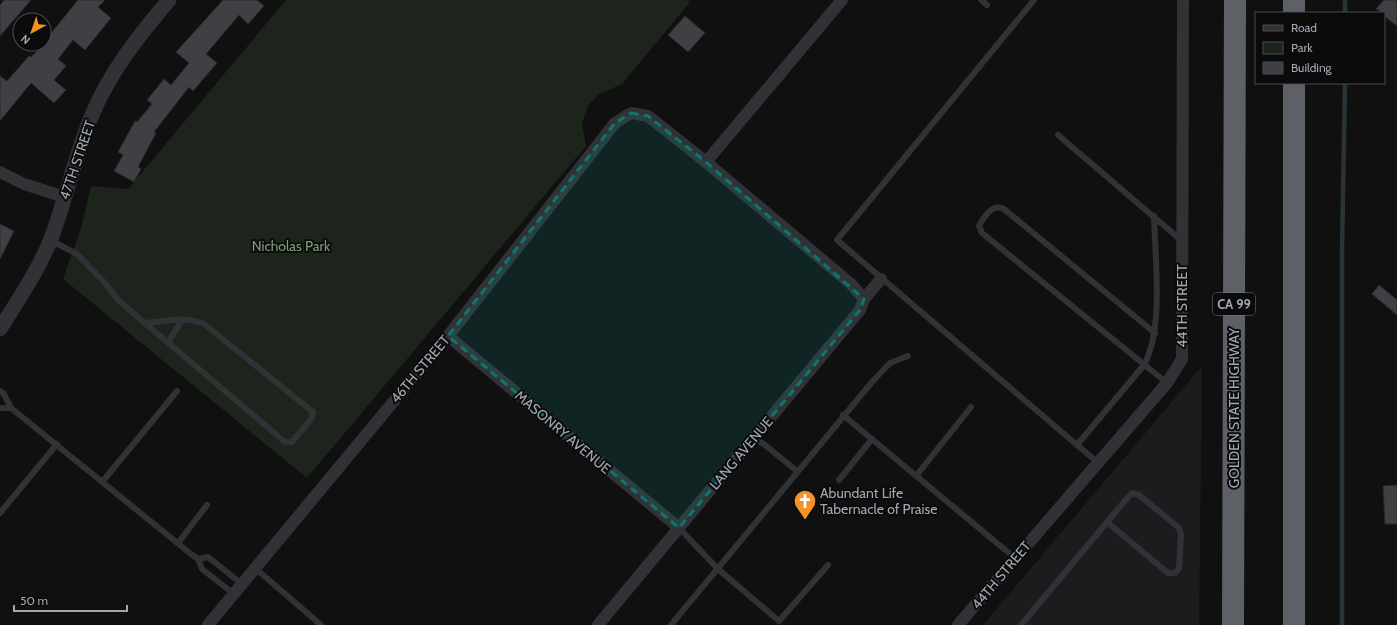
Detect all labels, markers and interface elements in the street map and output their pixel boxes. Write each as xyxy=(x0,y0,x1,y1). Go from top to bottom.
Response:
north arrow xyxy=(12,12,52,52)
legend xyxy=(1255,12,1385,84)
text: Road xyxy=(1291,20,1317,35)
text: N xyxy=(18,32,33,48)
text: Park xyxy=(1291,40,1313,55)
text: Building xyxy=(1291,60,1333,75)
street label: 47TH STREET xyxy=(55,117,99,202)
park label: Nicholas Park xyxy=(252,237,331,255)
street label: 44TH STREET xyxy=(1173,264,1191,348)
road number: CA 99 xyxy=(1213,293,1255,315)
street label: GOLDEN STATE HIGHWAY xyxy=(1225,327,1243,488)
street label: 46TH STREET xyxy=(386,331,454,407)
street label: MASONRY AVENUE xyxy=(511,386,615,478)
street label: LANG AVENUE xyxy=(705,413,777,493)
place label: Abundant Life Tabernacle of Praise xyxy=(820,484,937,518)
church icon: Abundant Life Tabernacle of Praise xyxy=(792,488,818,521)
street label: 44TH STREET xyxy=(967,537,1035,613)
scale bar xyxy=(14,587,127,613)
text: 50 m xyxy=(20,593,48,608)

